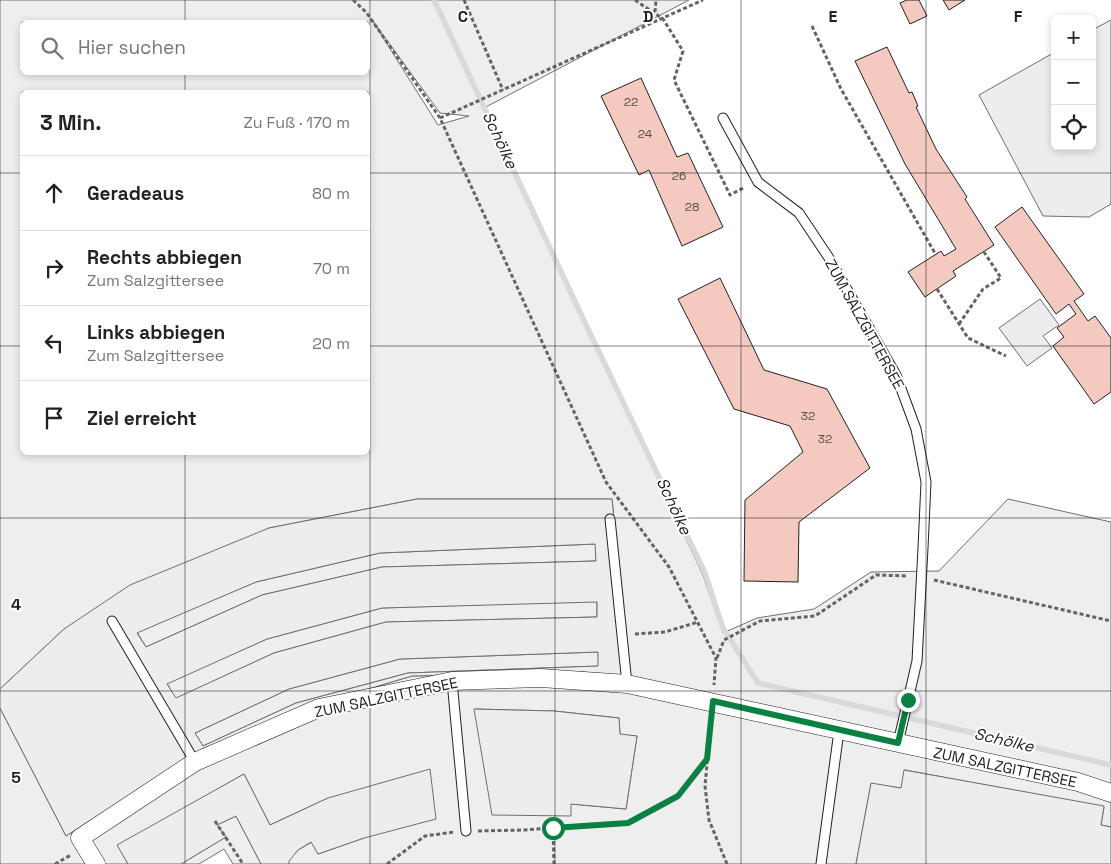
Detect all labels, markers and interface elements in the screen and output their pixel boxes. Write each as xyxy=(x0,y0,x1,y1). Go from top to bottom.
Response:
text: C xyxy=(458,6,468,27)
text: D xyxy=(643,6,653,27)
text: E xyxy=(829,6,838,27)
text: F xyxy=(1014,6,1023,27)
map controls xyxy=(1051,15,1096,150)
button: + xyxy=(1051,15,1096,60)
search box xyxy=(20,20,370,75)
icon: search xyxy=(38,34,66,62)
text: Hier suchen xyxy=(78,35,186,60)
button: − xyxy=(1051,60,1096,105)
house number: 22 xyxy=(624,94,638,110)
button: locate xyxy=(1051,105,1096,150)
water label: Schölke xyxy=(478,108,523,172)
text: 3 Min. xyxy=(40,109,101,136)
text: Zu Fuß · 170 m xyxy=(244,112,350,133)
house number: 24 xyxy=(638,126,653,142)
house number: 26 xyxy=(672,168,686,184)
icon: ahead xyxy=(40,179,68,207)
text: Geradeaus xyxy=(87,181,184,206)
text: 80 m xyxy=(312,183,350,204)
house number: 28 xyxy=(685,199,699,215)
text: Rechts abbiegen xyxy=(87,245,242,270)
icon: right xyxy=(40,254,68,282)
street label: ZUM SALZGITTERSEE xyxy=(821,256,909,392)
text: 70 m xyxy=(313,258,350,279)
text: Zum Salzgittersee xyxy=(87,270,224,291)
text: Links abbiegen xyxy=(87,320,225,345)
icon: left xyxy=(40,329,68,357)
text: 20 m xyxy=(312,333,350,354)
text: Zum Salzgittersee xyxy=(87,345,224,366)
icon: arrive xyxy=(40,404,68,432)
text: Ziel erreicht xyxy=(87,406,197,431)
house number: 32 xyxy=(801,408,815,424)
house number: 32 xyxy=(818,431,832,447)
water label: Schölke xyxy=(652,474,697,538)
text: 4 xyxy=(11,594,21,615)
street label: ZUM SALZGITTERSEE xyxy=(313,673,459,721)
route end xyxy=(897,689,920,712)
water label: Schölke xyxy=(972,723,1036,757)
street label: ZUM SALZGITTERSEE xyxy=(932,743,1078,791)
text: 5 xyxy=(11,767,21,788)
route start xyxy=(542,817,565,840)

